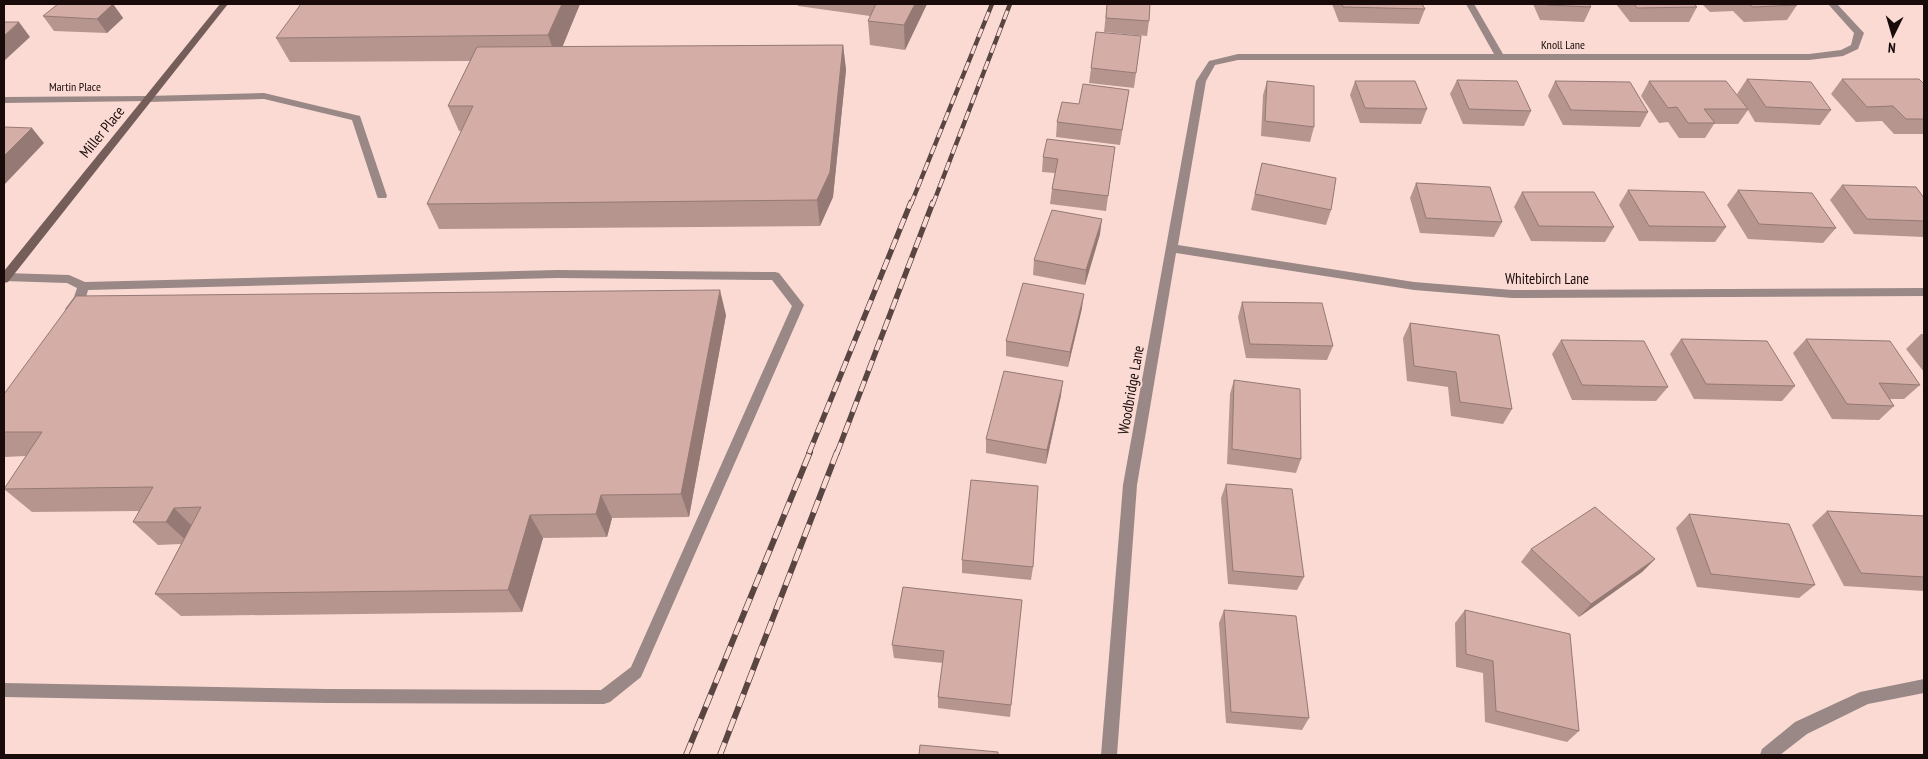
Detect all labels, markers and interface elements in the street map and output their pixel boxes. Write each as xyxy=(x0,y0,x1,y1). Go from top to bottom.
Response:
north arrow xyxy=(1868,10,1918,60)
street label: Knoll Lane xyxy=(1541,37,1585,52)
text: N xyxy=(1887,39,1896,57)
street label: Martin Place xyxy=(49,79,101,94)
street label: Miller Place xyxy=(75,102,128,161)
street label: Whitebirch Lane xyxy=(1505,269,1589,288)
street label: Woodbridge Lane xyxy=(1113,344,1148,436)

